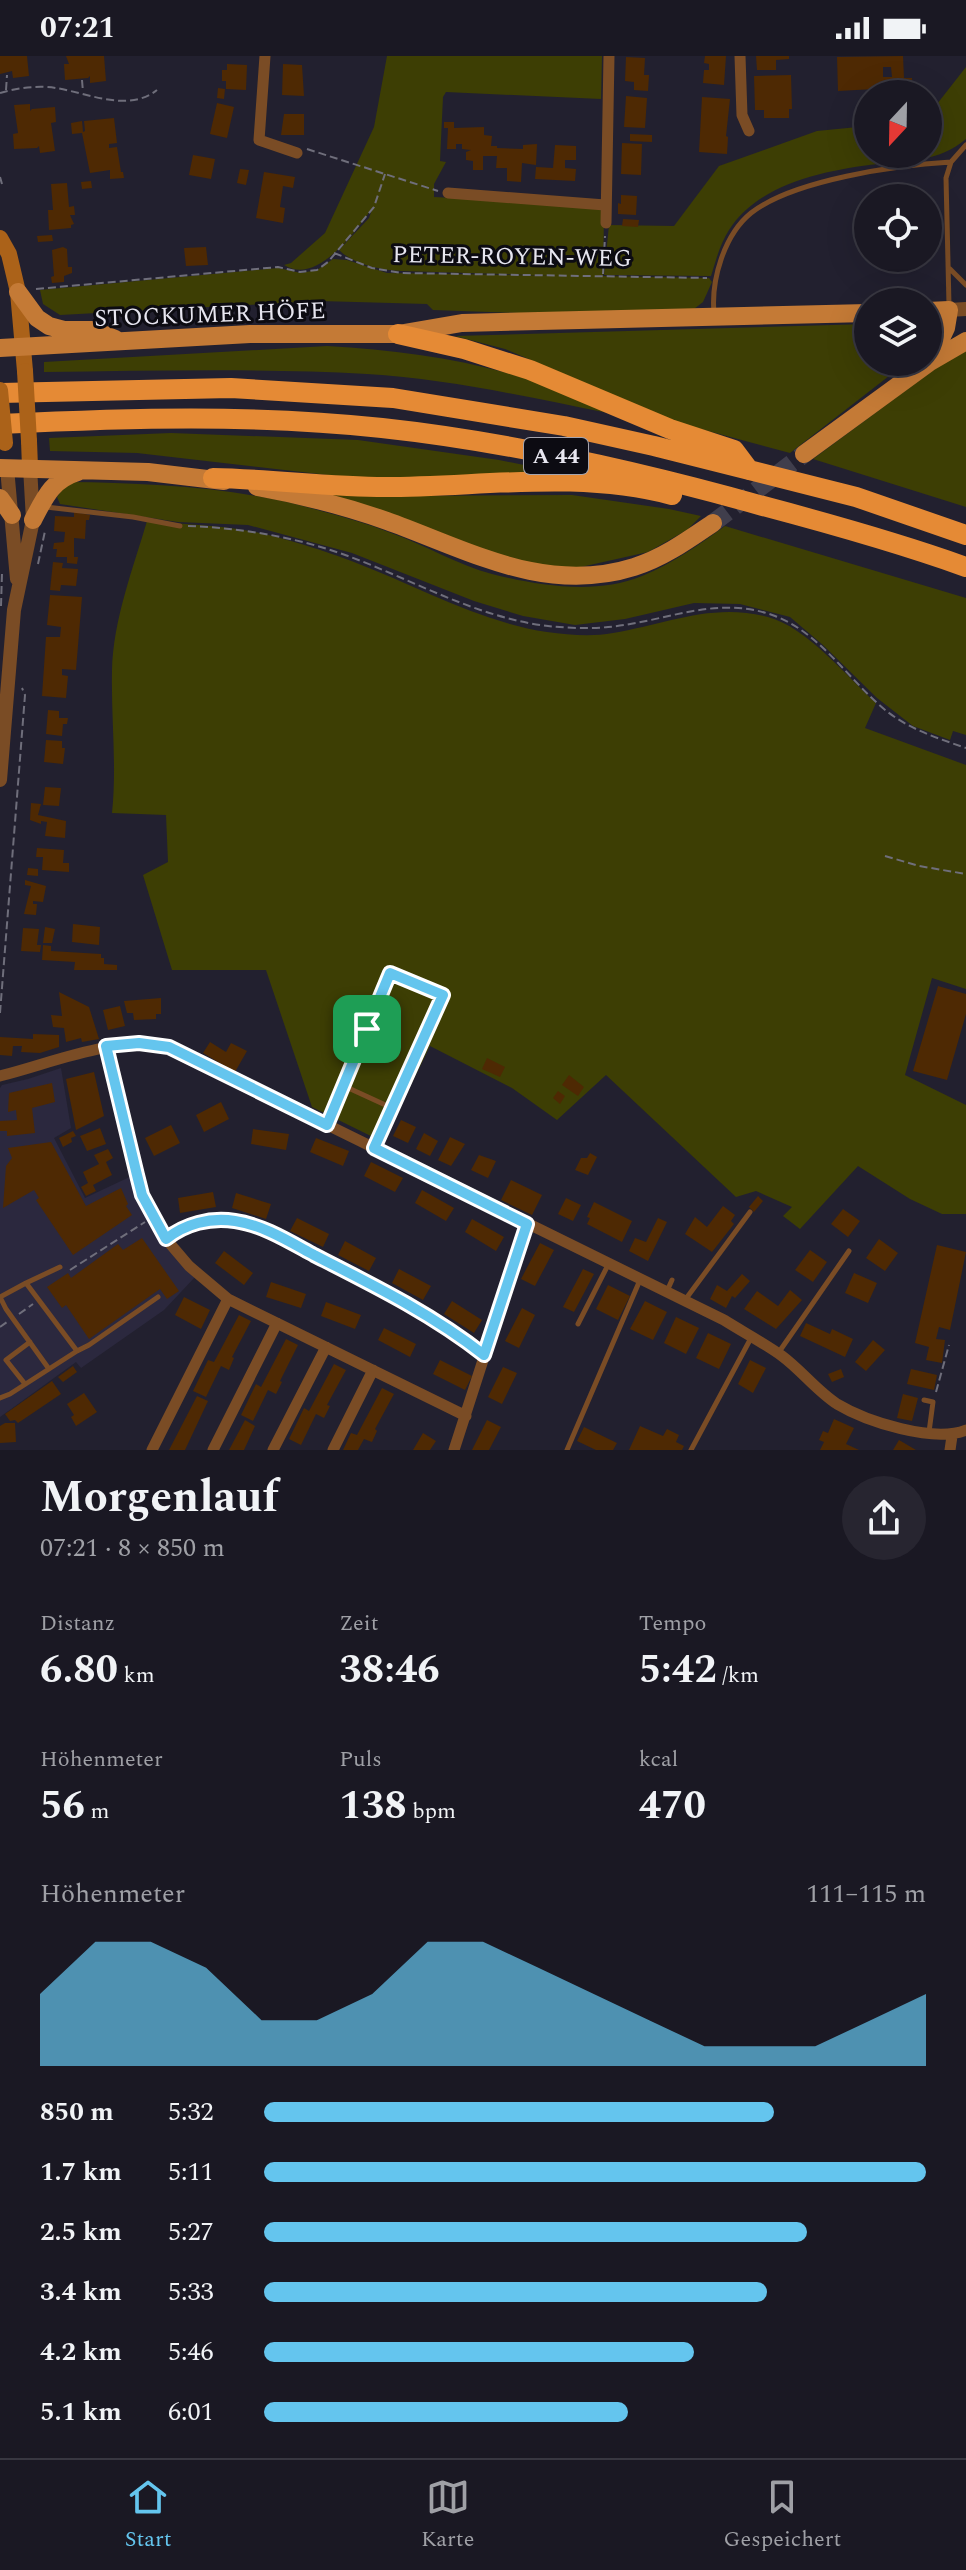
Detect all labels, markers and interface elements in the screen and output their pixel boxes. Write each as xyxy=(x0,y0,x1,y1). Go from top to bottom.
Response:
text: 07:21 xyxy=(40,5,115,51)
north arrow xyxy=(854,80,942,168)
map controls xyxy=(854,80,942,376)
button: locate xyxy=(854,184,942,272)
street label: PETER-ROYEN-WEG xyxy=(392,237,632,277)
button: layers xyxy=(854,288,942,376)
street label: STOCKUMER HÖFE xyxy=(94,293,326,337)
road number: A 44 xyxy=(524,438,588,474)
pin xyxy=(333,995,401,1063)
icon: arrive xyxy=(345,1007,389,1051)
text: Morgenlauf xyxy=(40,1464,278,1531)
button: share xyxy=(842,1476,926,1560)
text: 07:21 · 8 × 850 m xyxy=(40,1528,225,1568)
text: Distanz xyxy=(40,1607,115,1640)
text: Zeit xyxy=(339,1607,378,1640)
text: Tempo xyxy=(639,1607,706,1640)
text: 6.80 xyxy=(40,1640,118,1701)
text: 38:46 xyxy=(339,1640,440,1701)
text: 5:42 xyxy=(639,1640,717,1701)
text: km xyxy=(118,1659,155,1692)
text: /km xyxy=(717,1659,759,1692)
text: Höhenmeter xyxy=(40,1743,163,1776)
text: Puls xyxy=(339,1743,382,1776)
text: kcal xyxy=(639,1743,678,1776)
text: 56 xyxy=(40,1776,85,1837)
text: 138 xyxy=(339,1776,407,1837)
text: 470 xyxy=(639,1776,706,1837)
text: m xyxy=(85,1795,109,1828)
text: bpm xyxy=(407,1795,456,1828)
text: Höhenmeter xyxy=(40,1874,185,1914)
text: 111–115 m xyxy=(806,1874,926,1914)
text: 850 m xyxy=(40,2092,114,2132)
text: 5:32 xyxy=(168,2092,214,2132)
text: 1.7 km xyxy=(40,2152,122,2192)
text: 5:11 xyxy=(168,2152,214,2192)
text: 2.5 km xyxy=(40,2212,122,2252)
text: 5:27 xyxy=(168,2212,214,2252)
text: 3.4 km xyxy=(40,2272,122,2312)
text: 5:33 xyxy=(168,2272,214,2312)
text: 4.2 km xyxy=(40,2332,122,2372)
text: 5:46 xyxy=(168,2332,214,2372)
text: 5.1 km xyxy=(40,2392,122,2432)
text: 6:01 xyxy=(168,2392,214,2432)
tab: Start xyxy=(125,2475,172,2556)
tab: Karte xyxy=(421,2475,474,2556)
tab: Gespeichert xyxy=(724,2475,841,2556)

